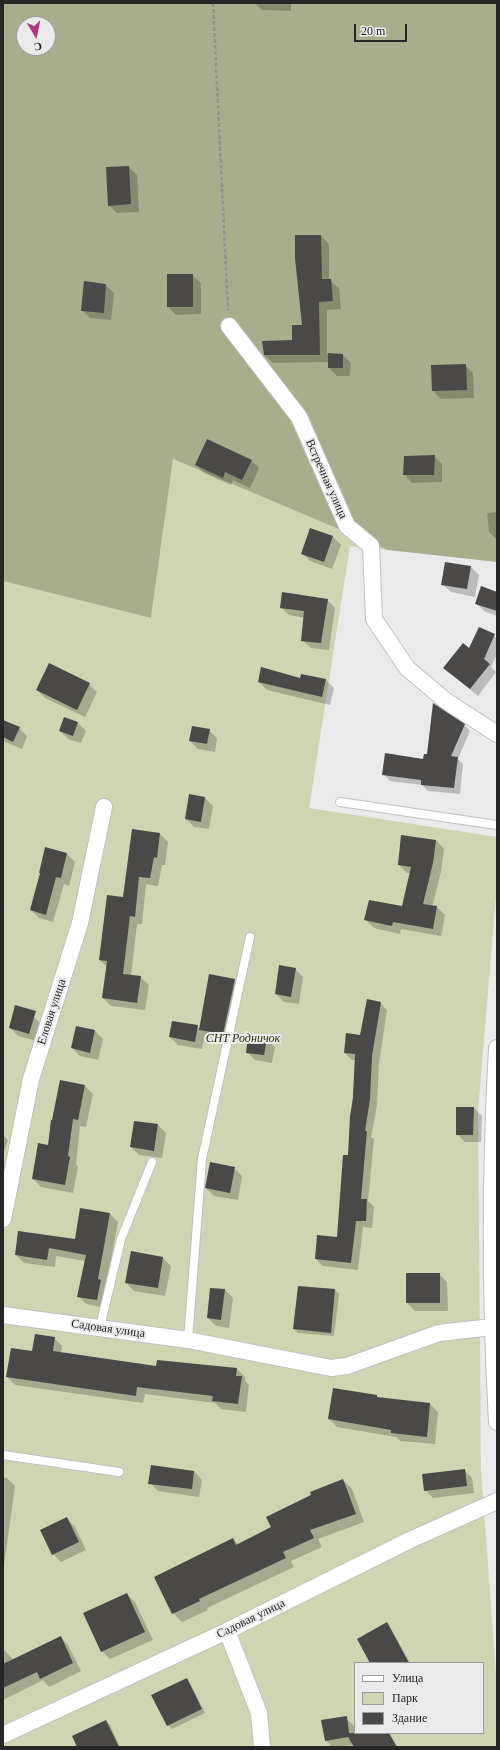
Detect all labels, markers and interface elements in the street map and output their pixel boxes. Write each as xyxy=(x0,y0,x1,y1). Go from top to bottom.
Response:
north arrow xyxy=(16,16,56,56)
scale bar xyxy=(356,16,409,42)
text: 20 m xyxy=(361,24,385,38)
text: С xyxy=(33,40,43,53)
street label: Встречная улица xyxy=(302,437,350,521)
street label: Еловая улица xyxy=(35,977,69,1047)
park label: СНТ Родничок xyxy=(206,1032,280,1046)
street label: Садовая улица xyxy=(70,1317,146,1341)
street label: Садовая улица xyxy=(214,1596,288,1642)
legend xyxy=(354,1662,484,1734)
text: Улица xyxy=(392,1671,423,1685)
text: Парк xyxy=(392,1691,418,1705)
text: Здание xyxy=(392,1711,427,1725)

